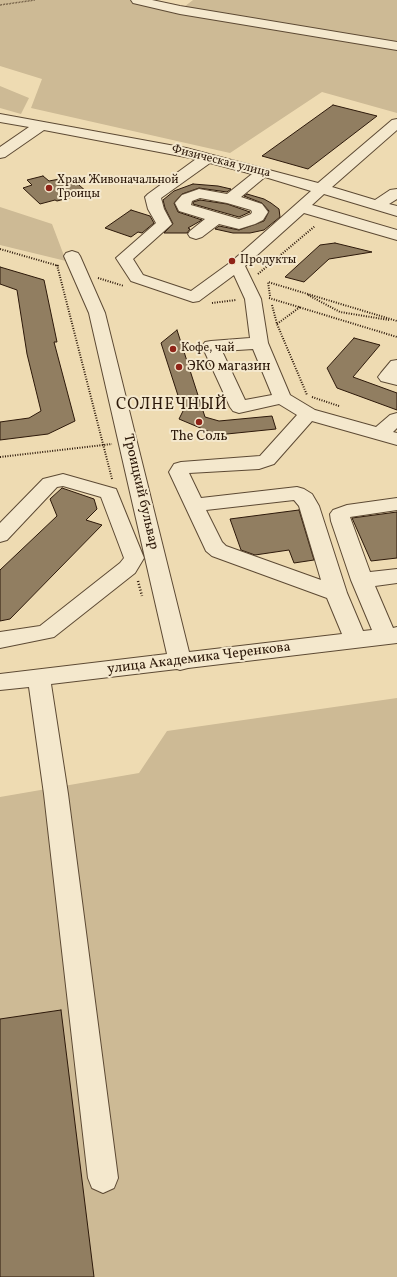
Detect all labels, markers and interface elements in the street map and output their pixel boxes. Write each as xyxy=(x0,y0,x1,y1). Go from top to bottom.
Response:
street label: Физическая улица xyxy=(170,143,272,181)
place label: Храм Живоначальной Троицы xyxy=(57,174,179,202)
marker: Храм Живоначальной Троицы xyxy=(44,183,54,193)
place label: Продукты xyxy=(240,254,296,268)
marker: Продукты xyxy=(227,256,237,266)
place label: Кофе, чай xyxy=(181,342,234,356)
marker: Кофе, чай xyxy=(168,344,178,354)
place label: ЭКО магазин xyxy=(187,359,270,375)
marker: ЭКО магазин xyxy=(174,362,184,372)
district label: СОЛНЕЧНЫЙ xyxy=(116,396,228,416)
marker: The Соль xyxy=(194,417,204,427)
place label: The Соль xyxy=(171,429,227,445)
street label: Троицкий бульвар xyxy=(119,433,161,551)
street label: улица Академика Черенкова xyxy=(106,639,292,679)

